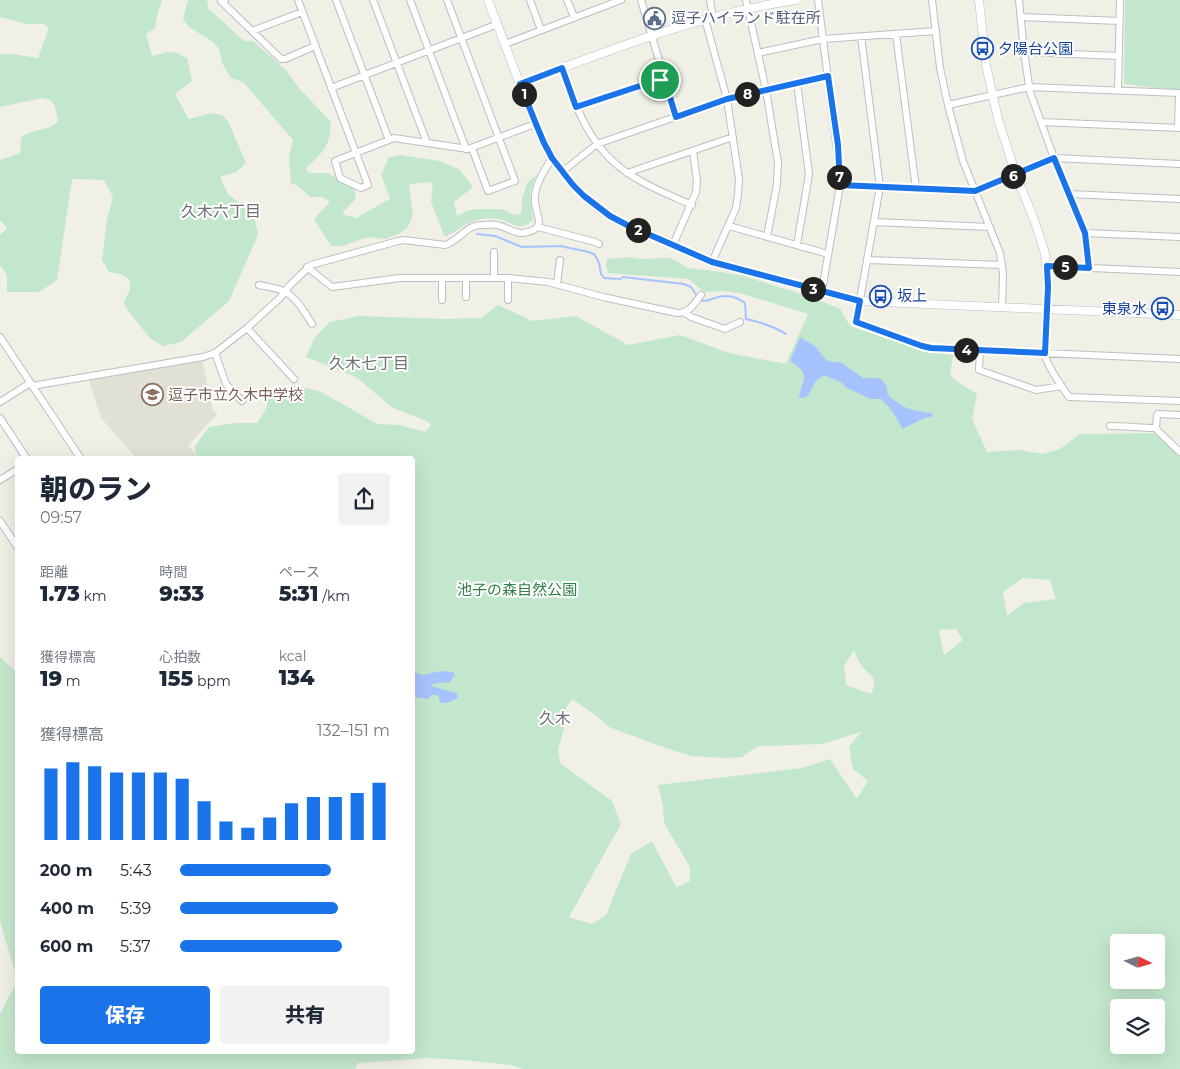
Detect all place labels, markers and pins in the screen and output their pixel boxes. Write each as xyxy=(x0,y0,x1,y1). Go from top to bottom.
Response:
public building icon: 逗子ハイランド駐在所 xyxy=(643,6,667,30)
place label: 逗子ハイランド駐在所 xyxy=(671,8,821,27)
bus stop icon: 夕陽台公園 xyxy=(970,37,994,61)
place label: 夕陽台公園 xyxy=(998,39,1073,58)
pin xyxy=(639,59,681,101)
pin: 1 xyxy=(512,82,536,106)
pin: 8 xyxy=(734,82,760,106)
pin: 7 xyxy=(826,164,852,190)
pin: 6 xyxy=(1000,164,1026,188)
pin: 2 xyxy=(626,218,650,242)
pin: 5 xyxy=(1052,254,1078,280)
pin: 3 xyxy=(800,276,826,302)
bus stop icon: 坂上 xyxy=(869,284,893,308)
place label: 坂上 xyxy=(897,286,927,305)
bus stop icon: 東泉水 xyxy=(1151,297,1175,321)
place label: 東泉水 xyxy=(1102,299,1147,318)
pin: 4 xyxy=(954,338,978,362)
school or university icon: 逗子市立久木中学校 xyxy=(140,383,164,407)
place label: 逗子市立久木中学校 xyxy=(168,385,303,404)

